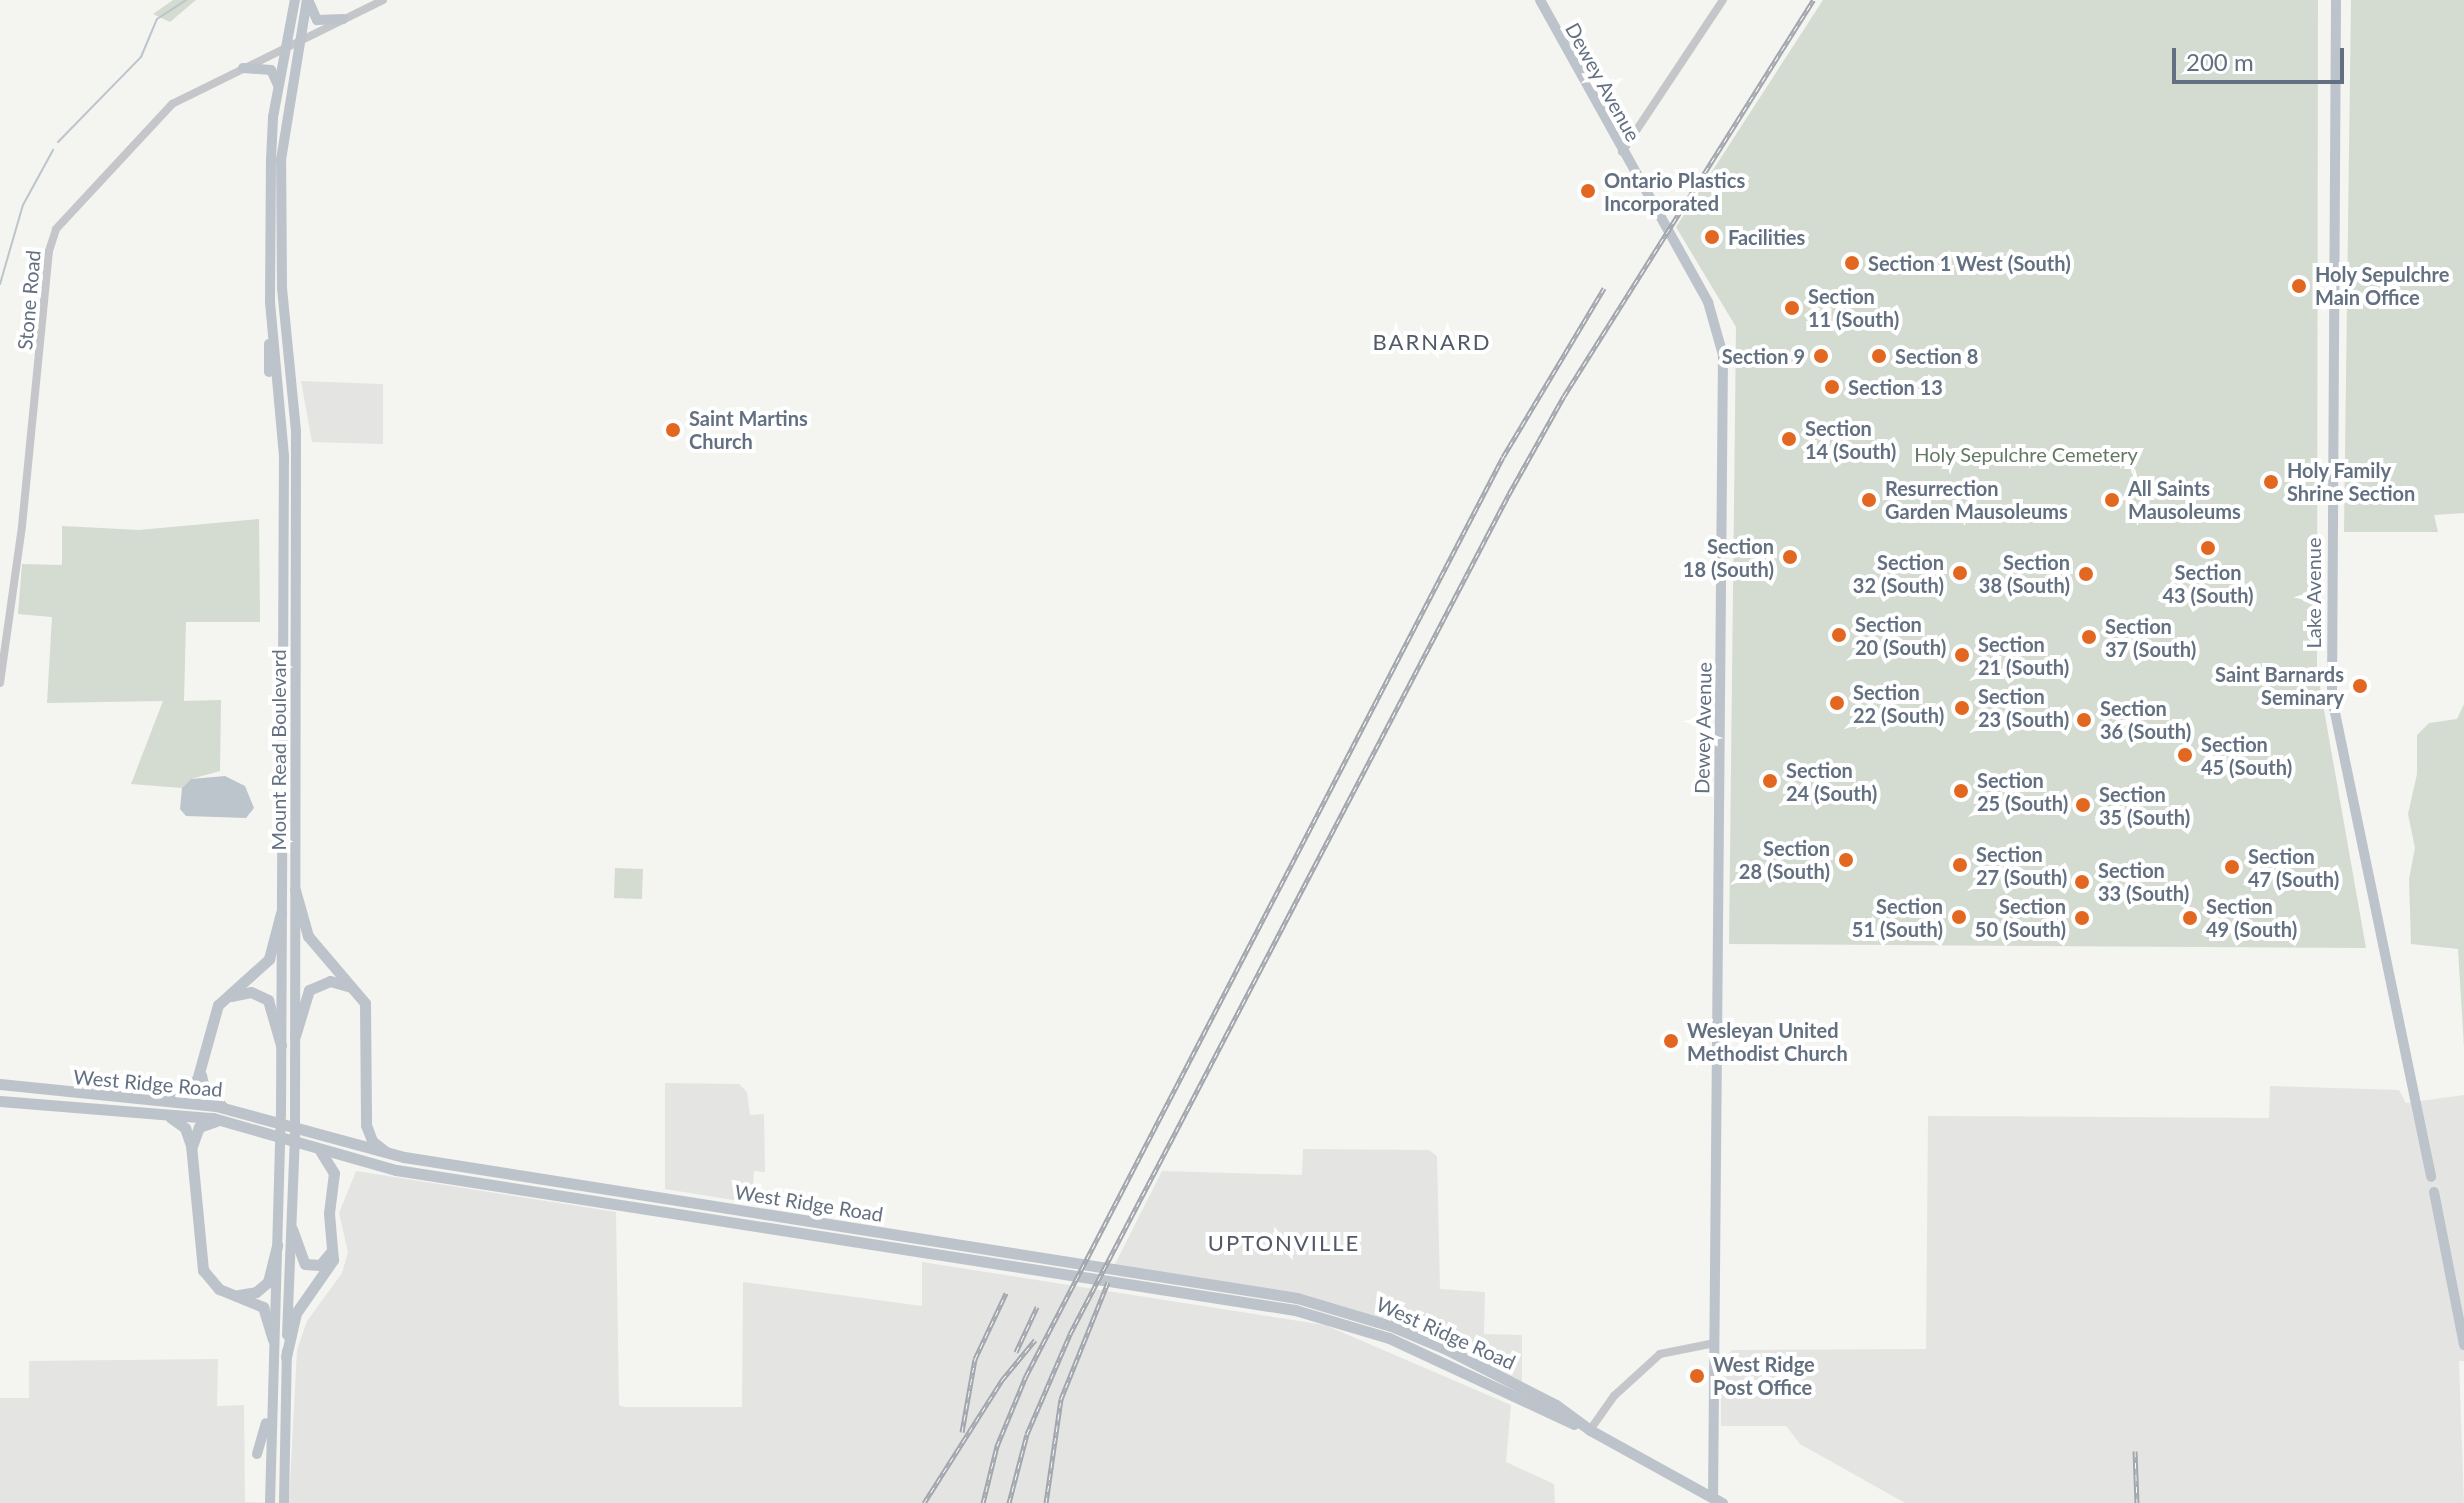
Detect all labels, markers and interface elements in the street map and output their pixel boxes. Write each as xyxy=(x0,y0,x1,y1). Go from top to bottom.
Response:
street label: Dewey Avenue xyxy=(1560,18,1646,146)
scale bar xyxy=(2176,32,2348,82)
text: 200 m xyxy=(2186,47,2254,76)
place label: Ontario Plastics Incorporated xyxy=(1604,168,1745,215)
marker: Ontario Plastics Incorporated xyxy=(1579,182,1597,200)
place label: Facilities xyxy=(1728,225,1805,249)
marker: Facilities xyxy=(1703,228,1721,246)
street label: Stone Road xyxy=(13,249,45,351)
place label: Section 1 West (South) xyxy=(1868,251,2071,275)
marker: Section 1 West (South) xyxy=(1843,254,1861,272)
place label: Holy Sepulchre Main Office xyxy=(2315,262,2450,309)
marker: Holy Sepulchre Main Office xyxy=(2290,277,2308,295)
place label: Section 11 (South) xyxy=(1808,284,1899,331)
marker: Section 11 (South) xyxy=(1783,299,1801,317)
district label: BARNARD xyxy=(1373,329,1491,355)
place label: Section 9 xyxy=(1722,344,1805,368)
place label: Section 8 xyxy=(1895,344,1978,368)
marker: Section 9 xyxy=(1812,347,1830,365)
marker: Section 8 xyxy=(1870,347,1888,365)
place label: Section 13 xyxy=(1848,375,1943,399)
marker: Section 13 xyxy=(1823,378,1841,396)
place label: Saint Martins Church xyxy=(689,406,808,453)
place label: Section 14 (South) xyxy=(1805,416,1896,463)
marker: Saint Martins Church xyxy=(664,421,682,439)
marker: Section 14 (South) xyxy=(1780,430,1798,448)
park label: Holy Sepulchre Cemetery xyxy=(1914,442,2138,466)
place label: Holy Family Shrine Section xyxy=(2287,458,2415,505)
marker: Holy Family Shrine Section xyxy=(2262,473,2280,491)
place label: Resurrection Garden Mausoleums xyxy=(1885,476,2068,523)
place label: All Saints Mausoleums xyxy=(2128,476,2241,523)
marker: Resurrection Garden Mausoleums xyxy=(1860,491,1878,509)
marker: All Saints Mausoleums xyxy=(2103,491,2121,509)
place label: Section 18 (South) xyxy=(1683,534,1774,581)
street label: Lake Avenue xyxy=(2301,537,2325,649)
marker: Section 43 (South) xyxy=(2199,539,2217,557)
marker: Section 18 (South) xyxy=(1781,548,1799,566)
place label: Section 32 (South) xyxy=(1853,550,1944,597)
place label: Section 38 (South) xyxy=(1979,550,2070,597)
place label: Section 43 (South) xyxy=(2162,560,2254,607)
marker: Section 32 (South) xyxy=(1951,564,1969,582)
marker: Section 38 (South) xyxy=(2077,565,2095,583)
place label: Section 20 (South) xyxy=(1855,612,1946,659)
place label: Section 37 (South) xyxy=(2105,614,2196,661)
marker: Section 20 (South) xyxy=(1830,626,1848,644)
marker: Section 37 (South) xyxy=(2080,628,2098,646)
place label: Section 21 (South) xyxy=(1978,632,2069,679)
marker: Section 21 (South) xyxy=(1953,646,1971,664)
street label: Mount Read Boulevard xyxy=(266,649,290,851)
street label: Dewey Avenue xyxy=(1690,661,1716,795)
place label: Saint Barnards Seminary xyxy=(2215,662,2344,709)
marker: Saint Barnards Seminary xyxy=(2351,677,2369,695)
place label: Section 22 (South) xyxy=(1853,680,1944,727)
place label: Section 23 (South) xyxy=(1978,684,2069,731)
marker: Section 22 (South) xyxy=(1828,694,1846,712)
place label: Section 36 (South) xyxy=(2100,696,2191,743)
marker: Section 23 (South) xyxy=(1953,699,1971,717)
marker: Section 36 (South) xyxy=(2075,711,2093,729)
place label: Section 45 (South) xyxy=(2201,732,2292,779)
marker: Section 45 (South) xyxy=(2176,746,2194,764)
place label: Section 24 (South) xyxy=(1786,758,1877,805)
place label: Section 25 (South) xyxy=(1977,768,2068,815)
marker: Section 24 (South) xyxy=(1761,772,1779,790)
marker: Section 25 (South) xyxy=(1952,782,1970,800)
place label: Section 35 (South) xyxy=(2099,782,2190,829)
marker: Section 35 (South) xyxy=(2074,796,2092,814)
place label: Section 28 (South) xyxy=(1739,836,1830,883)
place label: Section 27 (South) xyxy=(1976,842,2067,889)
place label: Section 47 (South) xyxy=(2248,844,2339,891)
marker: Section 28 (South) xyxy=(1837,851,1855,869)
marker: Section 27 (South) xyxy=(1951,856,1969,874)
place label: Section 33 (South) xyxy=(2098,858,2189,905)
marker: Section 47 (South) xyxy=(2223,858,2241,876)
marker: Section 33 (South) xyxy=(2073,873,2091,891)
place label: Section 51 (South) xyxy=(1852,894,1943,941)
place label: Section 50 (South) xyxy=(1975,894,2066,941)
place label: Section 49 (South) xyxy=(2206,894,2297,941)
marker: Section 51 (South) xyxy=(1950,908,1968,926)
marker: Section 50 (South) xyxy=(2073,909,2091,927)
marker: Section 49 (South) xyxy=(2181,909,2199,927)
place label: Wesleyan United Methodist Church xyxy=(1687,1018,1848,1065)
marker: Wesleyan United Methodist Church xyxy=(1662,1032,1680,1050)
street label: West Ridge Road xyxy=(72,1065,224,1101)
street label: West Ridge Road xyxy=(733,1179,885,1227)
district label: UPTONVILLE xyxy=(1208,1230,1360,1256)
street label: West Ridge Road xyxy=(1373,1292,1519,1374)
place label: West Ridge Post Office xyxy=(1713,1352,1815,1399)
marker: West Ridge Post Office xyxy=(1688,1367,1706,1385)

